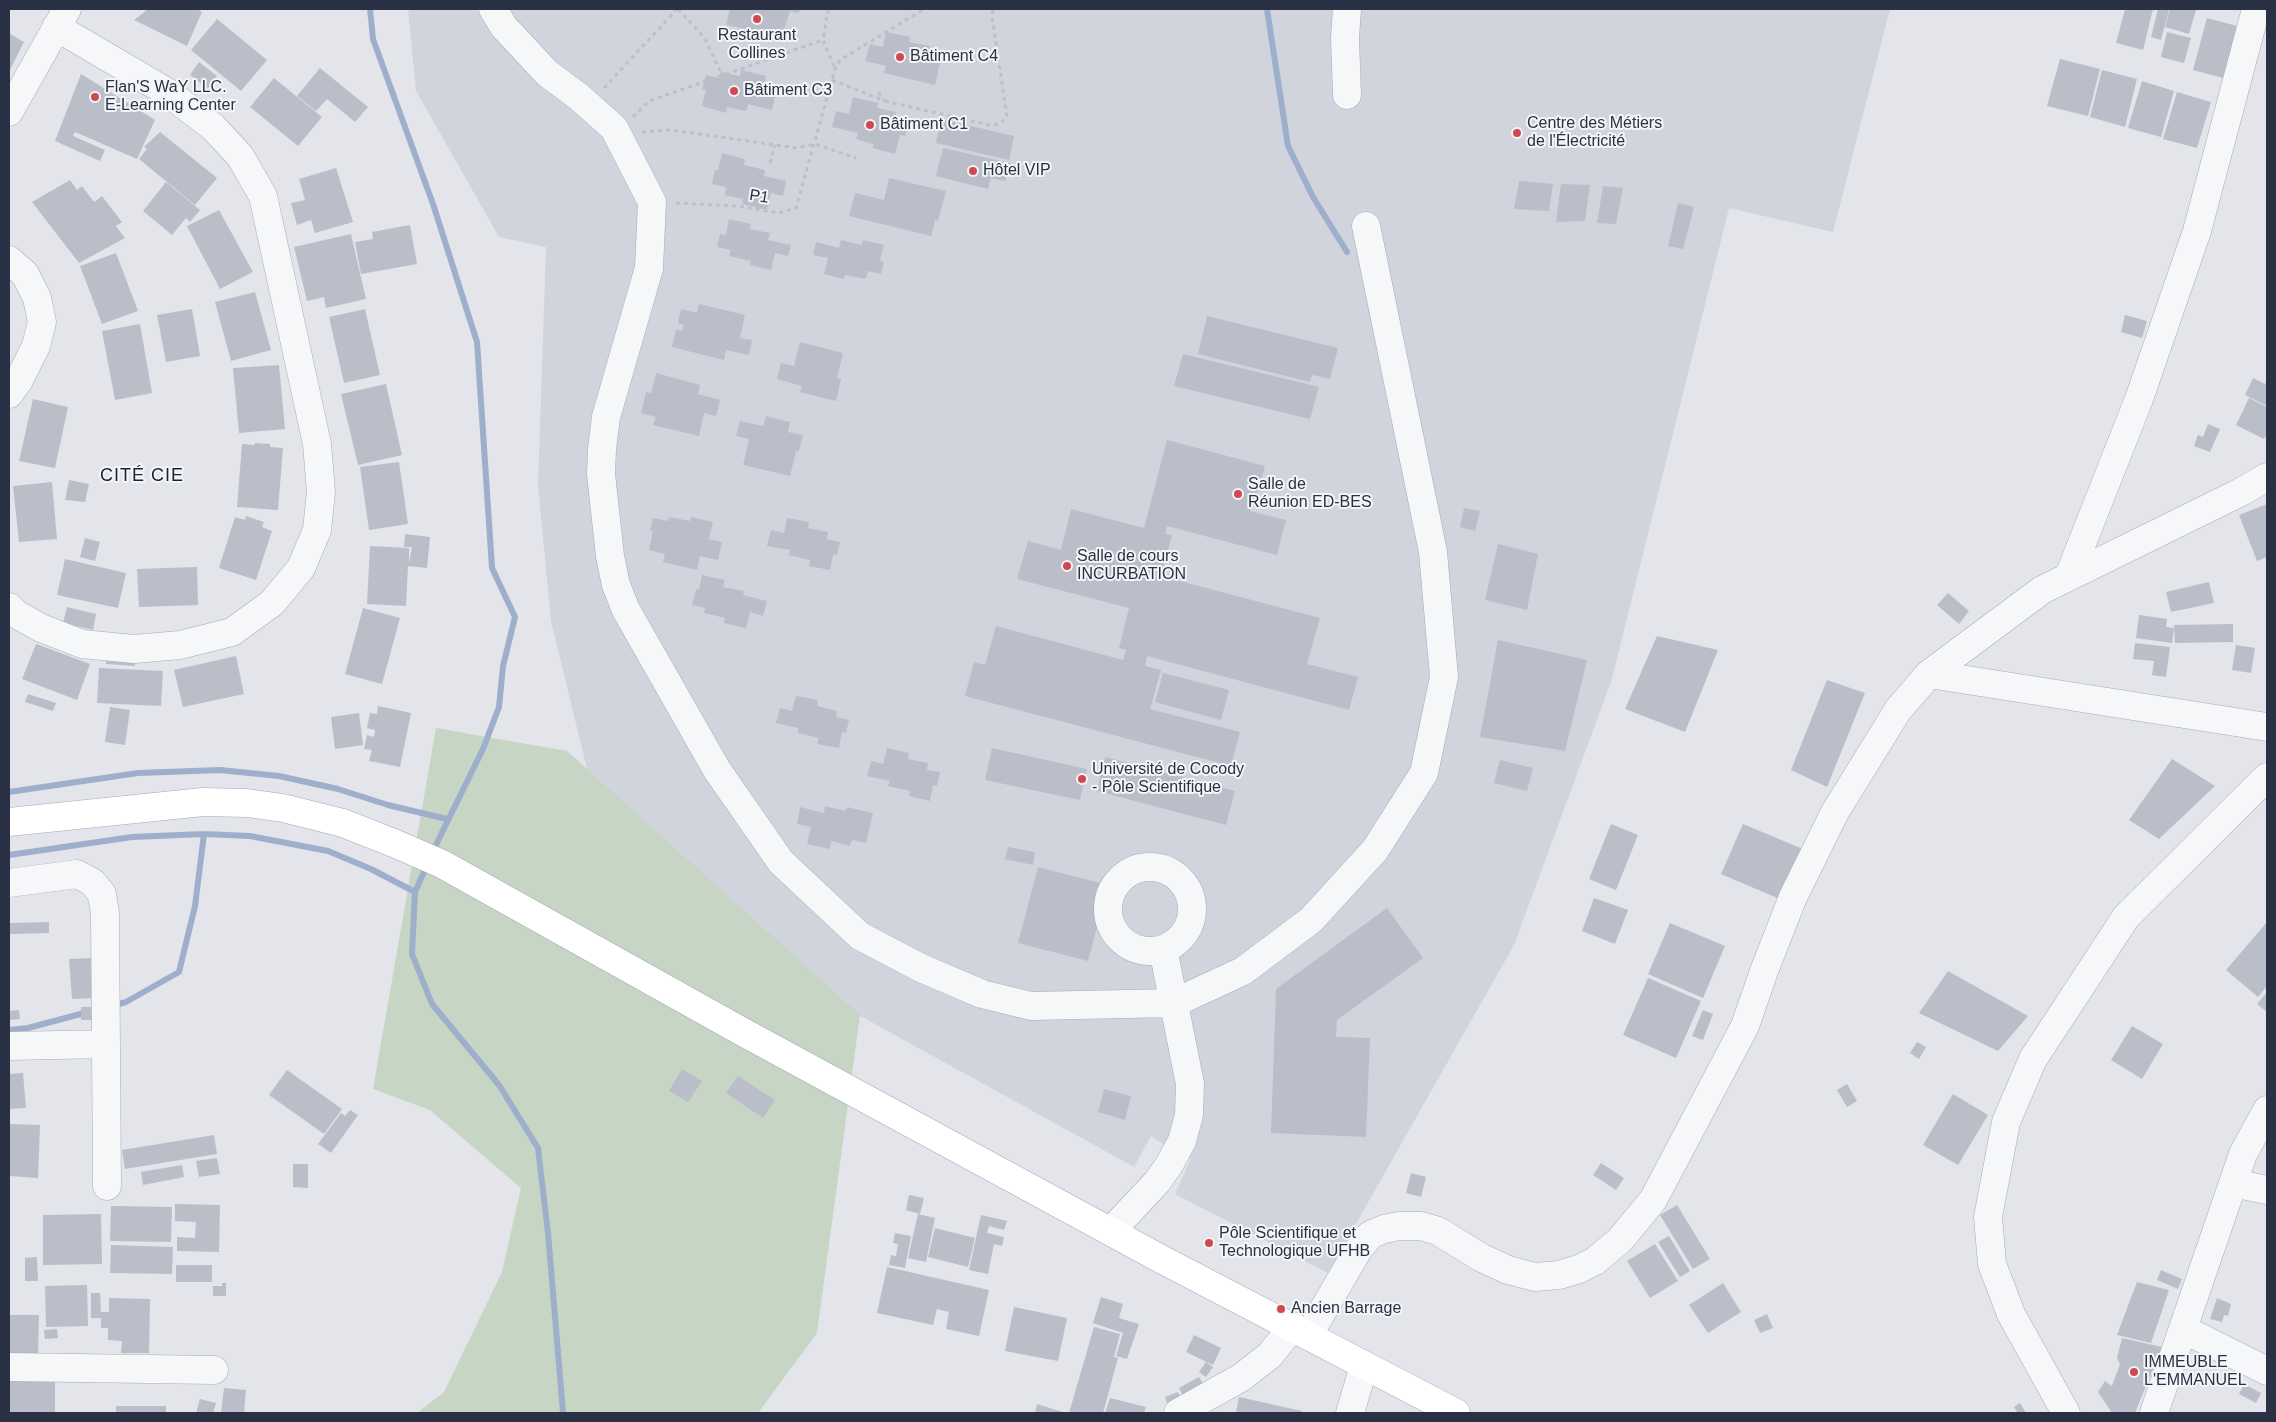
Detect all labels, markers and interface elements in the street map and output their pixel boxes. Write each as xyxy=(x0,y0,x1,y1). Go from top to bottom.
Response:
marker: Restaurant Collines xyxy=(751,13,763,25)
place label: Restaurant Collines xyxy=(718,26,796,64)
place label: Bâtiment C4 xyxy=(910,47,998,67)
marker: Bâtiment C4 xyxy=(894,51,906,63)
place label: Flan'S WaY LLC. E-Learning Center xyxy=(105,78,236,116)
place label: Bâtiment C3 xyxy=(744,81,832,101)
marker: Bâtiment C3 xyxy=(728,85,740,97)
marker: Flan'S WaY LLC. E-Learning Center xyxy=(89,91,101,103)
place label: Centre des Métiers de l'Électricité xyxy=(1527,114,1662,152)
place label: Bâtiment C1 xyxy=(880,115,968,135)
marker: Bâtiment C1 xyxy=(864,119,876,131)
marker: Centre des Métiers de l'Électricité xyxy=(1511,127,1523,139)
place label: Hôtel VIP xyxy=(983,161,1051,181)
marker: Hôtel VIP xyxy=(967,165,979,177)
street label: P1 xyxy=(748,186,770,208)
district label: CITÉ CIE xyxy=(99,465,185,487)
place label: Salle de Réunion ED-BES xyxy=(1248,475,1372,513)
marker: Salle de Réunion ED-BES xyxy=(1232,488,1244,500)
place label: Salle de cours INCURBATION xyxy=(1077,547,1186,585)
marker: Salle de cours INCURBATION xyxy=(1061,560,1073,572)
place label: Université de Cocody - Pôle Scientifique xyxy=(1092,760,1244,798)
marker: Université de Cocody - Pôle Scientifique xyxy=(1076,773,1088,785)
place label: Pôle Scientifique et Technologique UFHB xyxy=(1219,1224,1370,1262)
marker: Pôle Scientifique et Technologique UFHB xyxy=(1203,1237,1215,1249)
place label: Ancien Barrage xyxy=(1291,1299,1401,1319)
marker: Ancien Barrage xyxy=(1275,1303,1287,1315)
place label: IMMEUBLE L'EMMANUEL xyxy=(2144,1353,2247,1391)
marker: IMMEUBLE L'EMMANUEL xyxy=(2128,1366,2140,1378)

